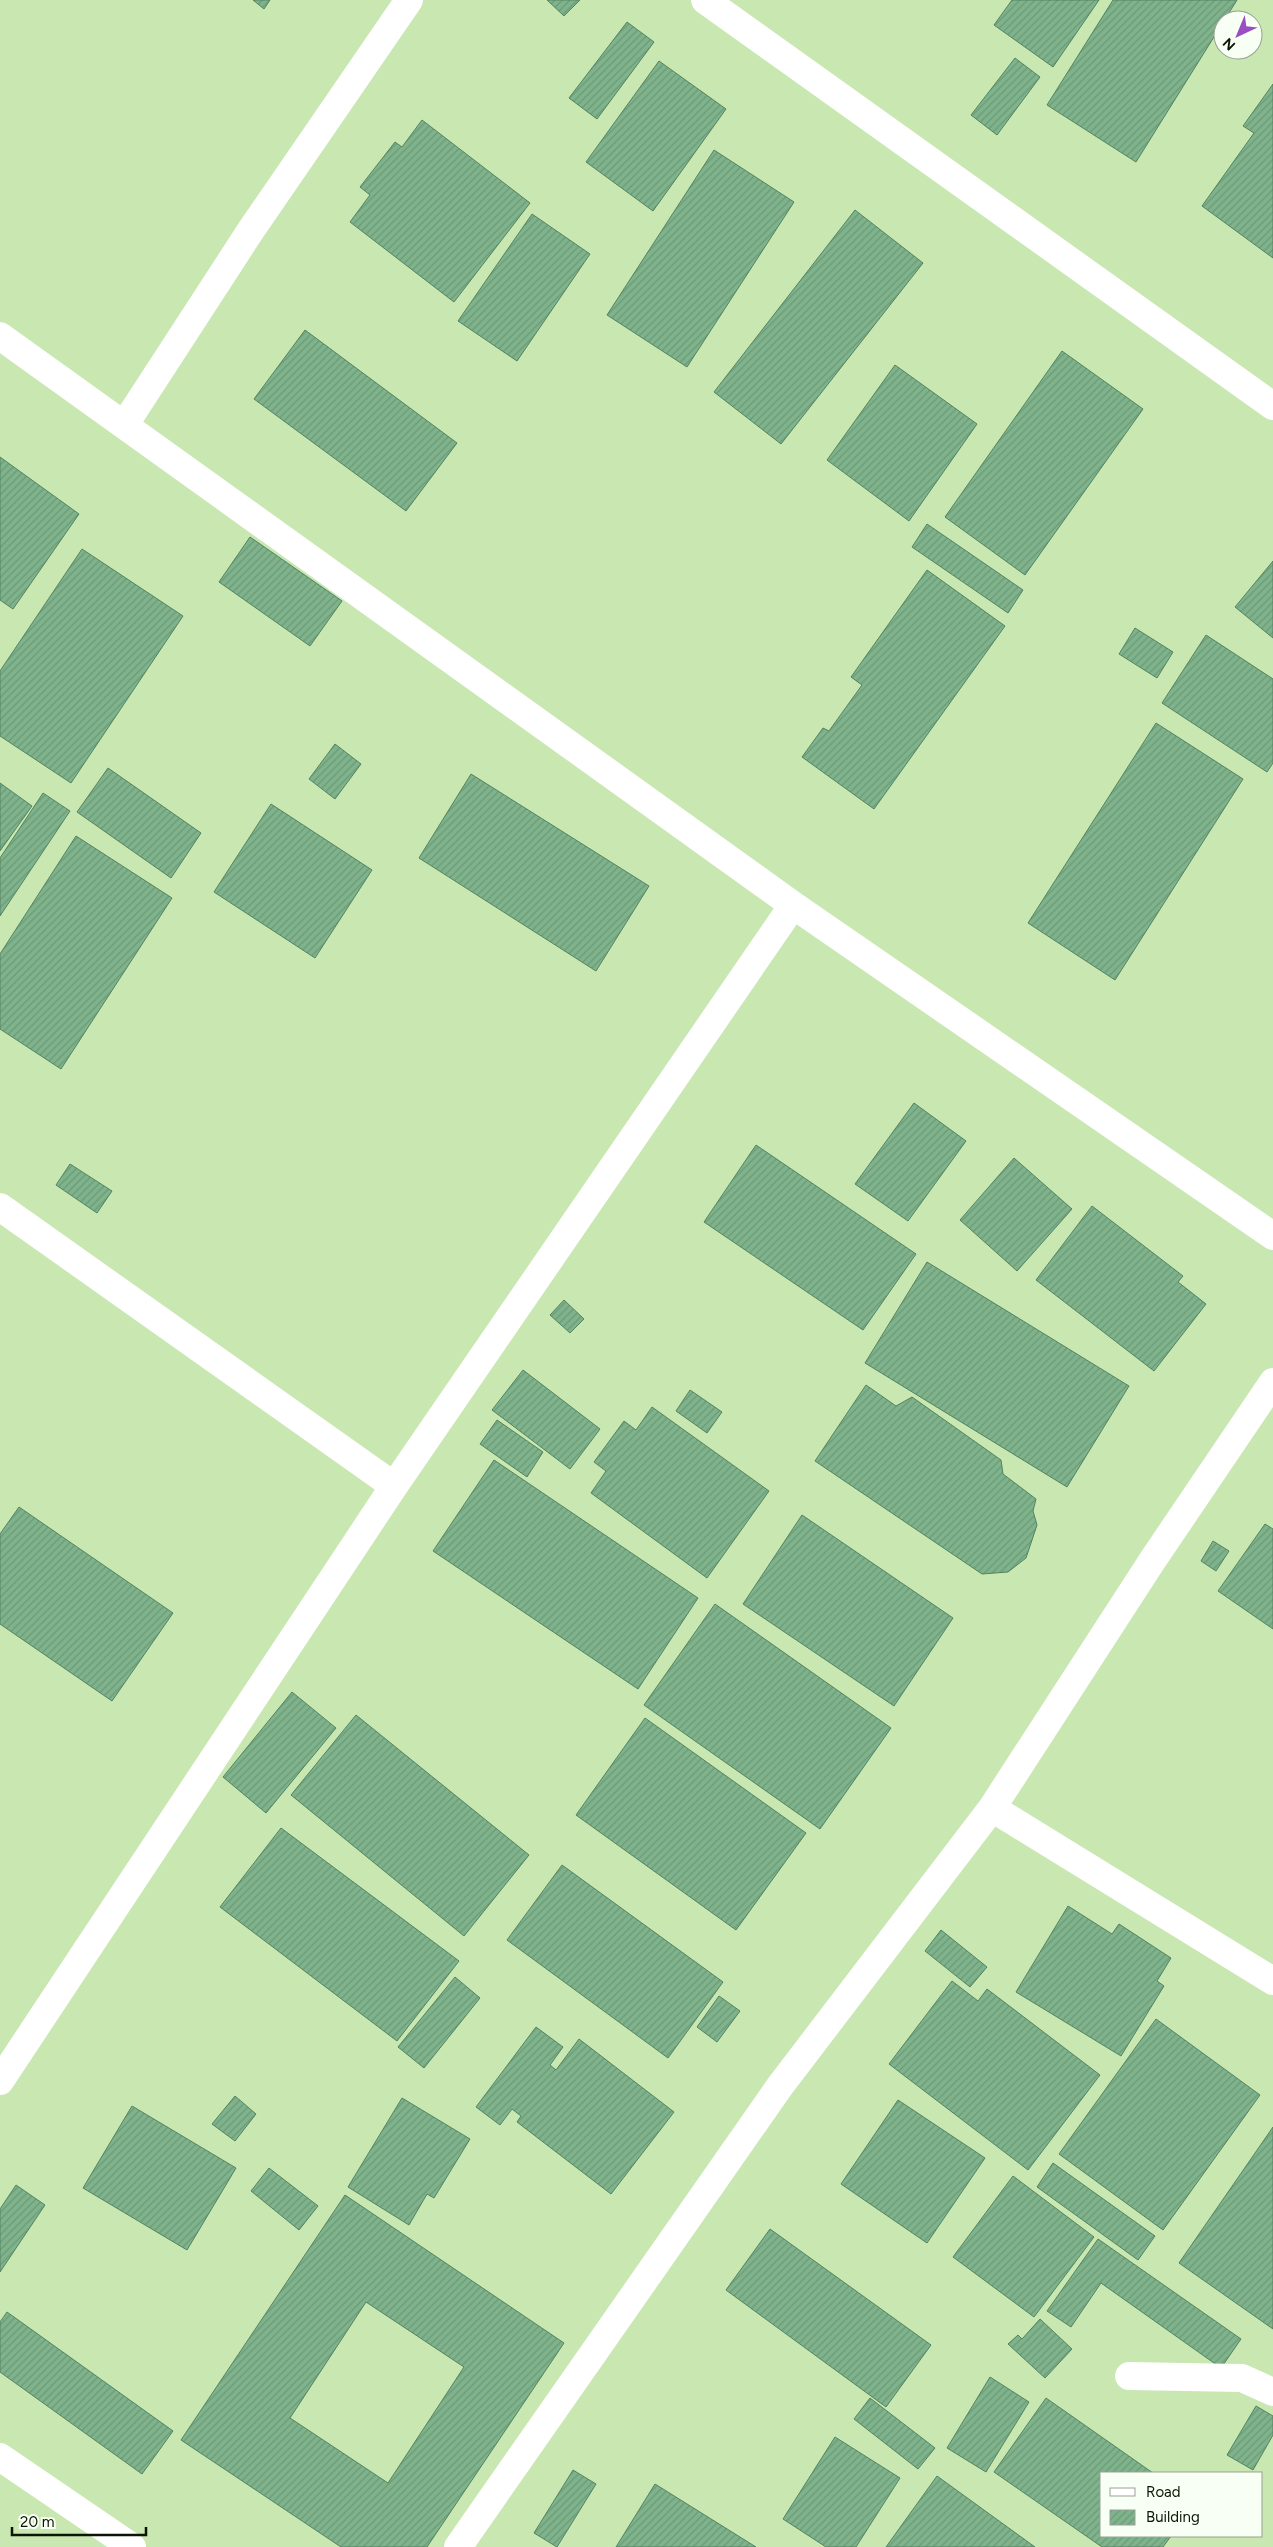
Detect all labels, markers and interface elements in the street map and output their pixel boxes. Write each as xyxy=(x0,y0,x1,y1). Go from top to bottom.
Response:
north arrow xyxy=(1213,10,1263,60)
text: N xyxy=(1220,34,1239,54)
legend xyxy=(1100,2472,1263,2537)
text: Road xyxy=(1146,2483,1181,2501)
scale bar xyxy=(12,2504,146,2536)
text: Building xyxy=(1146,2508,1200,2526)
text: 20 m xyxy=(20,2513,54,2531)

